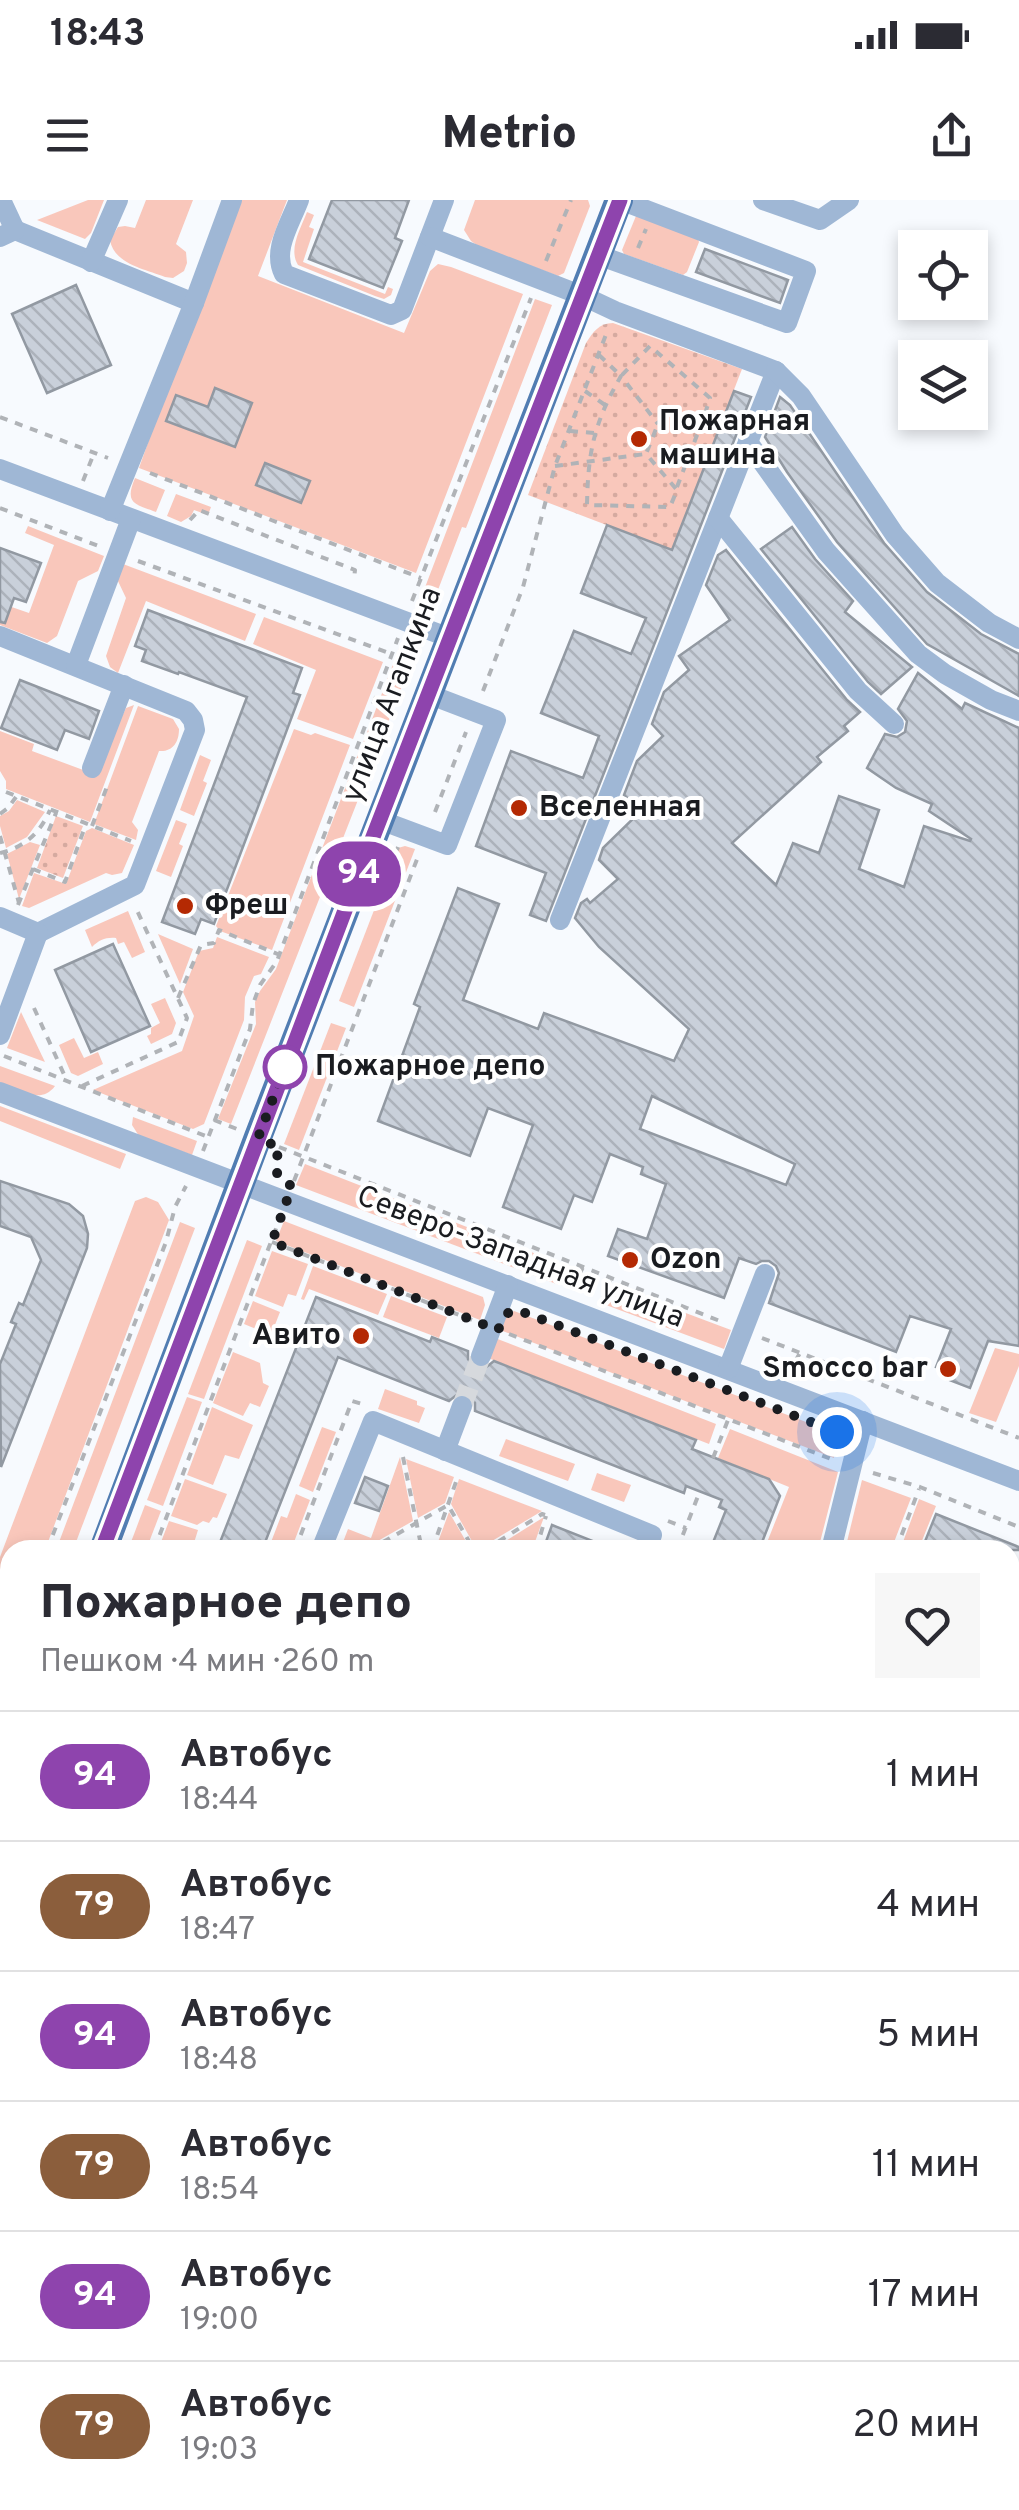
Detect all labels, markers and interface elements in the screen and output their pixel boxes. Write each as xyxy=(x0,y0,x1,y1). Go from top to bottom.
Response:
text: 18:43 xyxy=(50,11,146,60)
text: Metrio xyxy=(442,107,577,164)
icon: menu xyxy=(40,108,95,163)
icon: share xyxy=(924,108,979,163)
map controls xyxy=(898,230,988,430)
button: locate xyxy=(898,230,988,320)
button: layers xyxy=(898,340,988,430)
place label: Пожарная машина xyxy=(659,404,810,475)
marker: Пожарная машина xyxy=(628,428,650,450)
street label: улица Агапкина xyxy=(335,582,451,808)
place label: Вселенная xyxy=(539,790,702,827)
marker: Вселенная xyxy=(508,797,530,819)
line badge: 94 xyxy=(314,842,404,906)
text: 94 xyxy=(337,852,381,896)
place label: Фреш xyxy=(205,888,288,925)
marker: Фреш xyxy=(174,895,196,917)
marker: Пожарное депо xyxy=(264,1046,306,1088)
place label: Пожарное депо xyxy=(315,1049,546,1086)
street label: Северо-Западная улица xyxy=(351,1178,689,1338)
place label: Ozon xyxy=(650,1242,722,1279)
marker: Ozon xyxy=(619,1249,641,1271)
place label: Авито xyxy=(252,1318,341,1355)
marker: Авито xyxy=(350,1325,372,1347)
place label: Smocco bar xyxy=(762,1351,928,1388)
marker: Smocco bar xyxy=(937,1358,959,1380)
your location xyxy=(812,1407,862,1457)
button: heart xyxy=(875,1573,980,1678)
text: Пожарное депо xyxy=(40,1575,412,1635)
text: Пешком · 4 мин · 260 m xyxy=(40,1643,374,1683)
text: Автобус xyxy=(180,1732,333,1781)
text: 1 мин xyxy=(886,1752,980,1801)
text: 94 xyxy=(73,1754,117,1798)
text: 18:44 xyxy=(180,1781,258,1821)
text: Автобус xyxy=(180,1862,333,1911)
text: 4 мин xyxy=(877,1882,980,1931)
text: 79 xyxy=(75,1884,115,1928)
text: 18:47 xyxy=(180,1911,255,1951)
text: Автобус xyxy=(180,1992,333,2041)
text: 5 мин xyxy=(877,2012,980,2061)
text: 94 xyxy=(73,2014,117,2058)
text: 18:48 xyxy=(180,2041,258,2081)
text: Автобус xyxy=(180,2122,333,2171)
text: 11 мин xyxy=(872,2142,980,2191)
text: 79 xyxy=(75,2144,115,2188)
text: 18:54 xyxy=(180,2171,259,2211)
text: Автобус xyxy=(180,2252,333,2301)
text: 17 мин xyxy=(868,2272,980,2321)
text: 94 xyxy=(73,2274,117,2318)
text: 19:00 xyxy=(180,2301,259,2341)
text: Автобус xyxy=(180,2382,333,2431)
text: 20 мин xyxy=(853,2402,980,2451)
text: 79 xyxy=(75,2404,115,2448)
text: 19:03 xyxy=(180,2431,258,2471)

